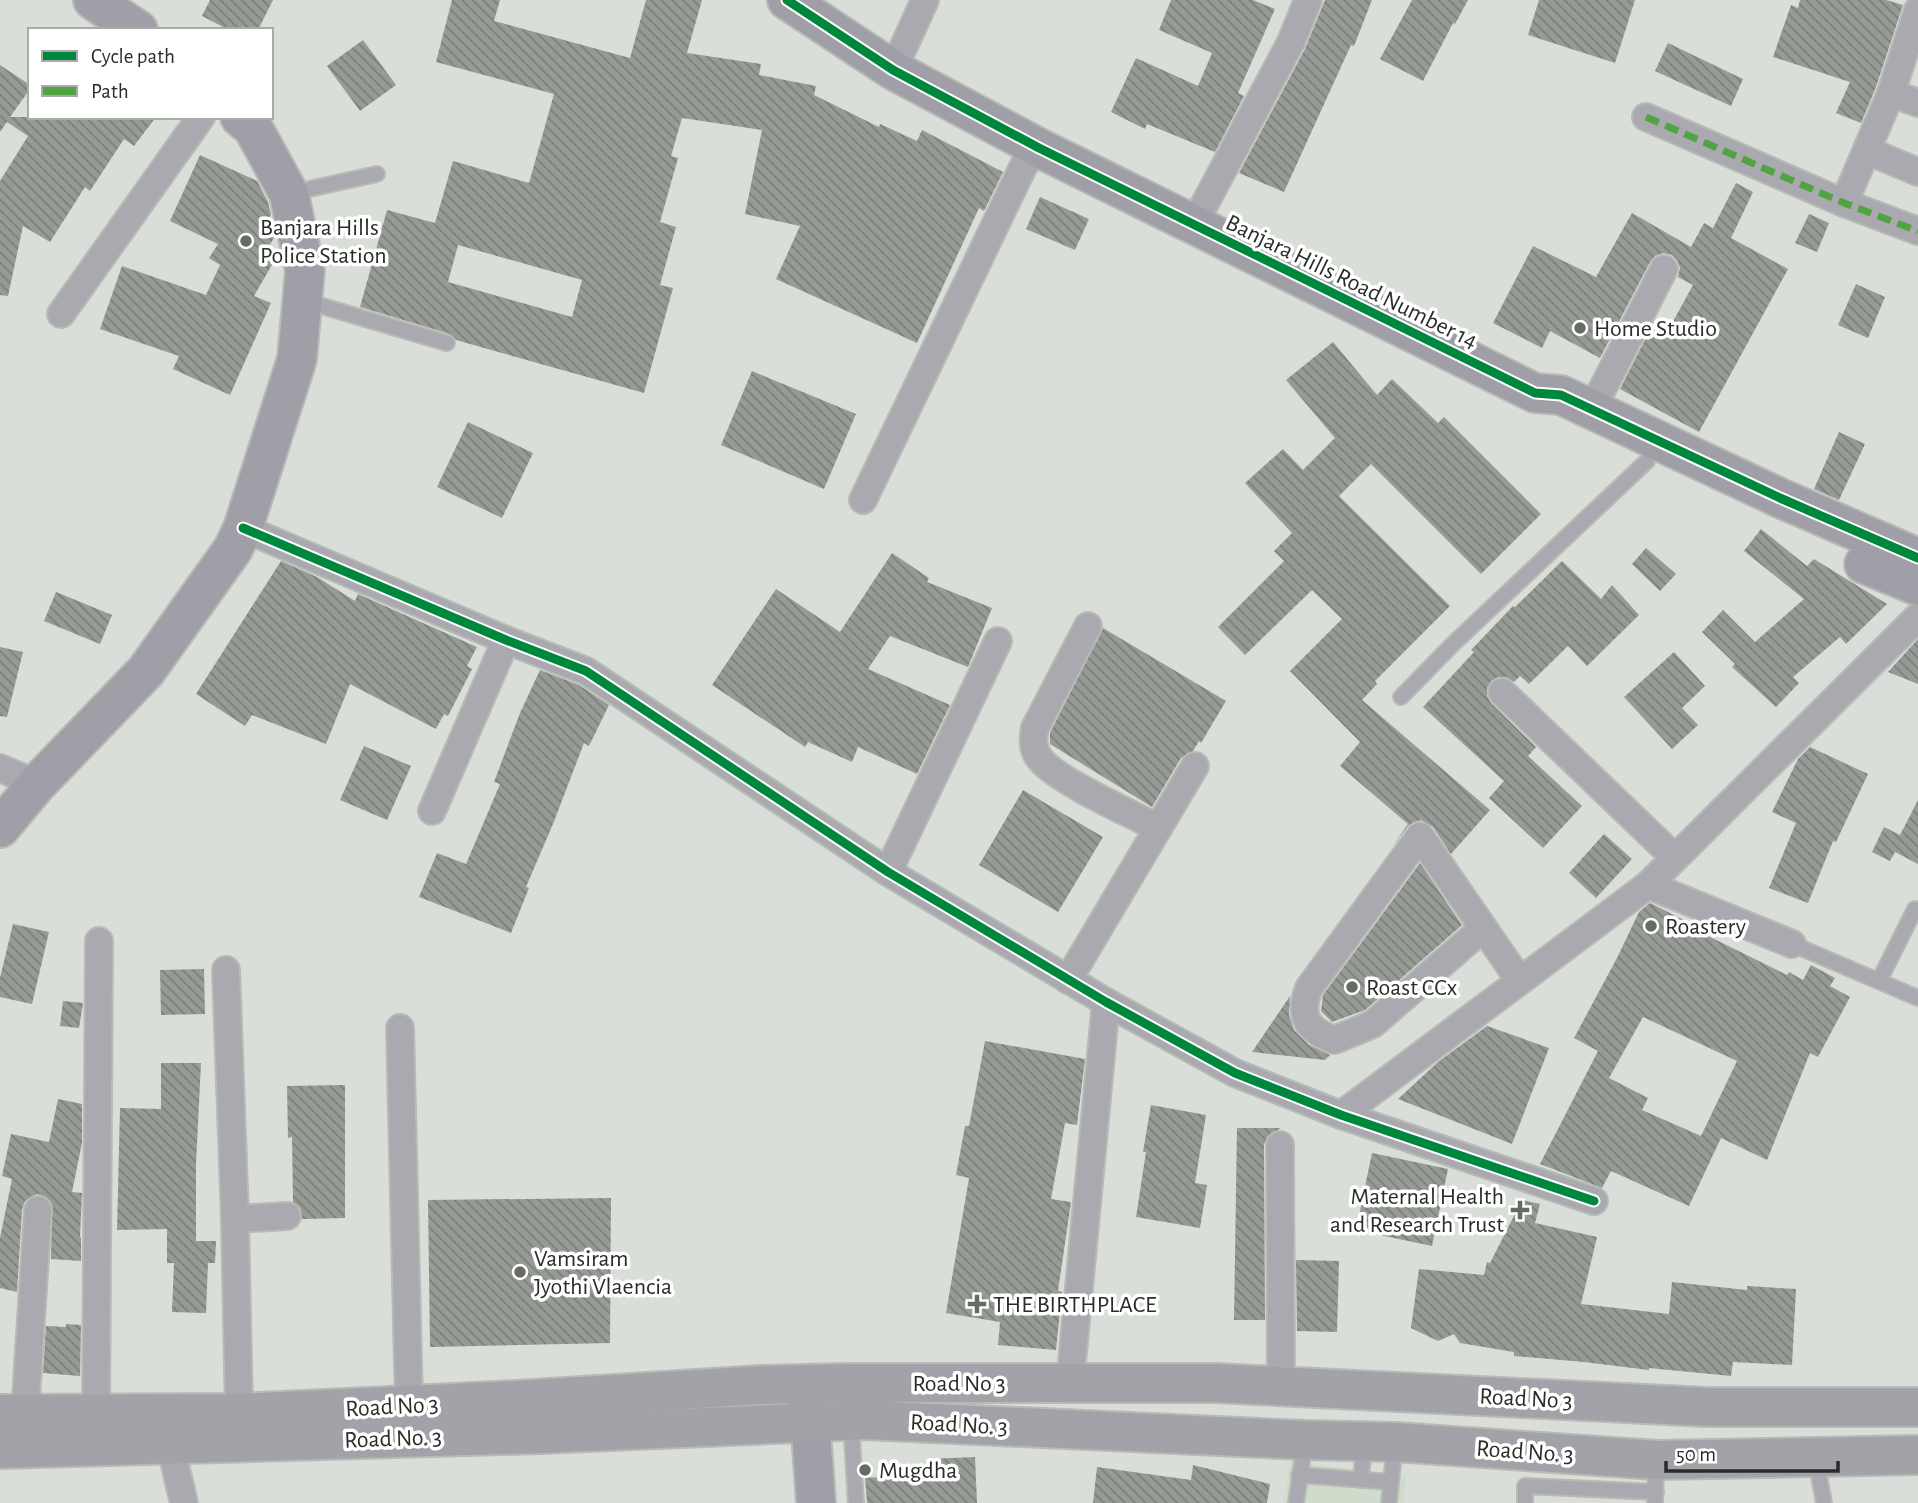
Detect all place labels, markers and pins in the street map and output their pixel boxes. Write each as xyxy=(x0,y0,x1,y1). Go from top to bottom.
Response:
place label: Banjara Hills Police Station xyxy=(260,216,387,268)
marker: Banjara Hills Police Station xyxy=(238,233,254,249)
place label: Home Studio xyxy=(1594,317,1717,341)
marker: Home Studio xyxy=(1572,320,1588,336)
place label: Roastery xyxy=(1665,915,1746,939)
marker: Roastery xyxy=(1643,918,1659,934)
place label: Roast CCx xyxy=(1366,976,1458,1000)
marker: Roast CCx xyxy=(1344,979,1360,995)
place label: Maternal Health and Research Trust xyxy=(1330,1185,1504,1237)
marker: Maternal Health and Research Trust xyxy=(1510,1200,1530,1220)
place label: Vamsiram Jyothi Vlaencia xyxy=(534,1247,672,1299)
marker: Vamsiram Jyothi Vlaencia xyxy=(512,1264,528,1280)
place label: THE BIRTHPLACE xyxy=(993,1293,1157,1317)
marker: THE BIRTHPLACE xyxy=(967,1294,987,1314)
place label: Mugdha xyxy=(879,1459,957,1483)
marker: Mugdha xyxy=(857,1462,873,1478)

